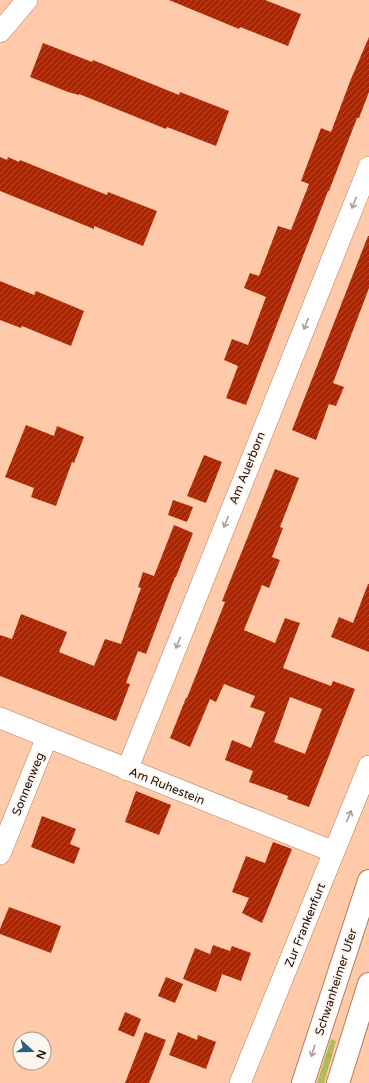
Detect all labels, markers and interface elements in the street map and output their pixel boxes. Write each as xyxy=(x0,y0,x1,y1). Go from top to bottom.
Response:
one-way arrow xyxy=(350,197,358,209)
one-way arrow xyxy=(301,317,309,329)
street label: Am Auerborn xyxy=(226,430,268,506)
one-way arrow xyxy=(221,516,229,528)
one-way arrow xyxy=(173,636,181,648)
street label: Sonnenweg xyxy=(9,750,47,818)
street label: Am Ruhestein xyxy=(127,764,207,808)
one-way arrow xyxy=(346,810,353,822)
street label: Zur Frankenfurt xyxy=(282,880,328,969)
street label: Schwanheimer Ufer xyxy=(312,926,360,1037)
north arrow xyxy=(12,1031,52,1071)
one-way arrow xyxy=(309,1044,316,1057)
text: N xyxy=(33,1048,49,1061)

